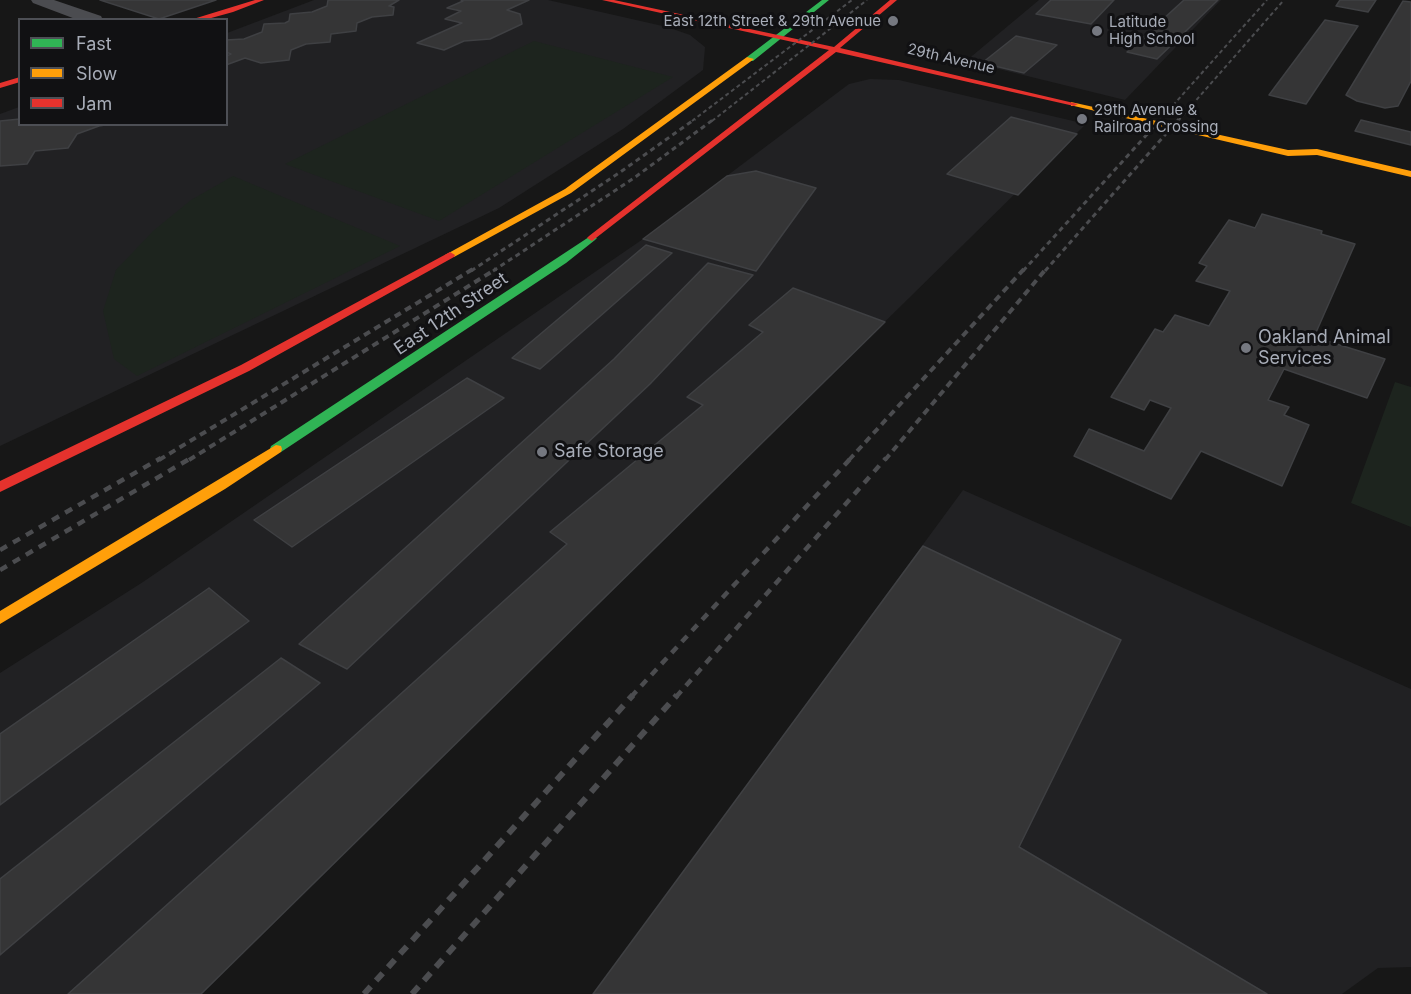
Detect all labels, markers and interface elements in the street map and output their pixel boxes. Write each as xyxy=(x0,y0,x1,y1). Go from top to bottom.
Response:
place label: East 12th Street & 29th Avenue xyxy=(663,12,881,30)
place label: Latitude High School xyxy=(1109,13,1195,48)
marker: East 12th Street & 29th Avenue xyxy=(886,14,900,28)
legend xyxy=(18,18,228,126)
marker: Latitude High School xyxy=(1090,24,1104,38)
text: Fast xyxy=(76,33,112,54)
street label: 29th Avenue xyxy=(905,40,997,78)
text: Slow xyxy=(76,63,117,84)
text: Jam xyxy=(76,93,112,114)
place label: 29th Avenue & Railroad Crossing xyxy=(1094,101,1219,136)
marker: 29th Avenue & Railroad Crossing xyxy=(1075,112,1089,126)
street label: East 12th Street xyxy=(390,268,512,360)
place label: Oakland Animal Services xyxy=(1258,327,1391,370)
marker: Oakland Animal Services xyxy=(1239,341,1253,355)
place label: Safe Storage xyxy=(554,441,664,463)
marker: Safe Storage xyxy=(535,445,549,459)

